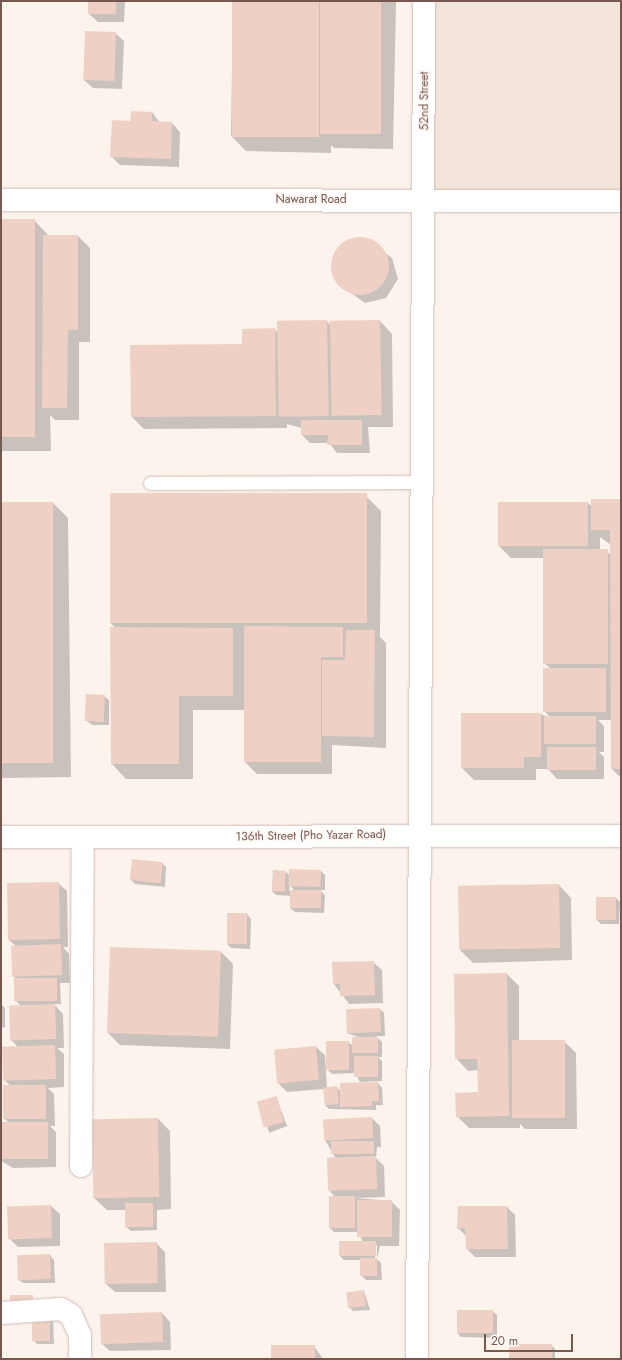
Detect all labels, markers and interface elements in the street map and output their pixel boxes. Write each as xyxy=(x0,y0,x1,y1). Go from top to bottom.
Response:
street label: 52nd Street xyxy=(418,72,432,130)
street label: Nawarat Road xyxy=(275,193,347,207)
street label: 136th Street (Pho Yazar Road) xyxy=(236,827,386,845)
scale bar xyxy=(486,1326,575,1352)
text: 20 m xyxy=(491,1332,518,1350)

